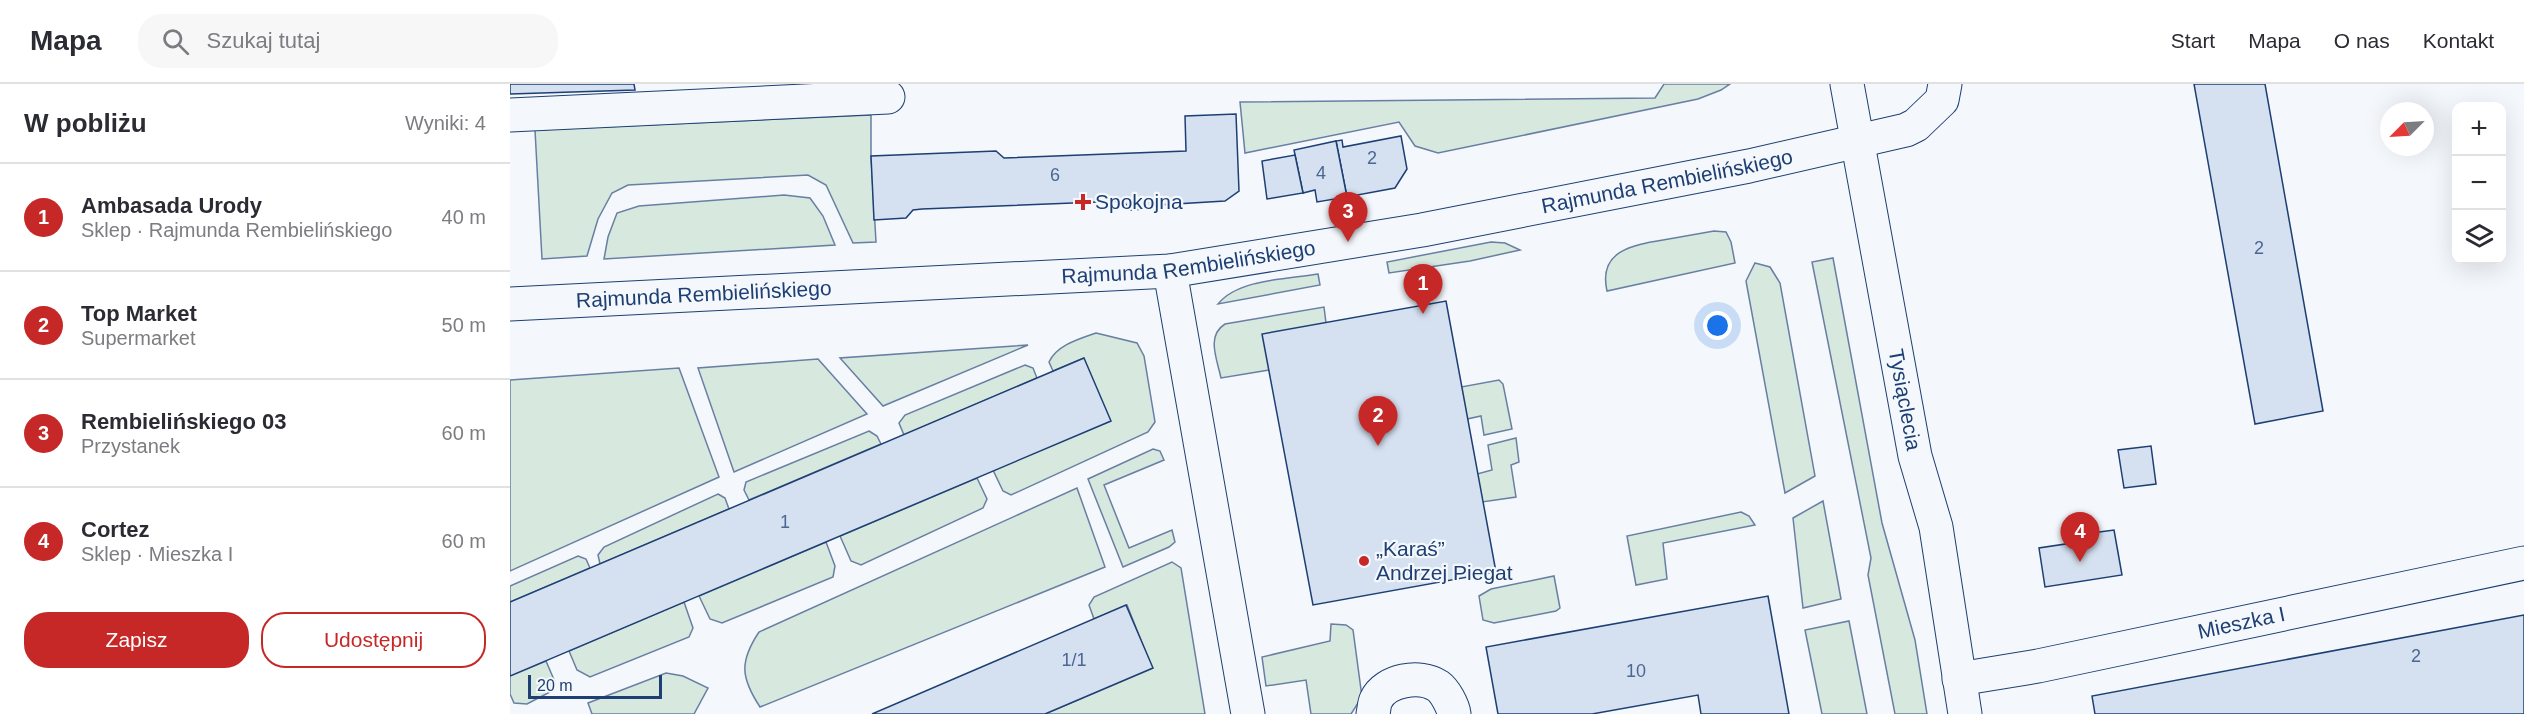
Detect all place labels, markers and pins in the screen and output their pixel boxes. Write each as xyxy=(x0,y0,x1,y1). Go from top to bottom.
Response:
place label: Spokojna xyxy=(1095,190,1183,213)
pin: 3 xyxy=(1328,192,1368,242)
marker: Spokojna xyxy=(1076,195,1090,209)
pin: 1 xyxy=(1404,264,1442,314)
pin: 2 xyxy=(1358,396,1398,446)
pin: 4 xyxy=(2060,512,2100,562)
place label: „Karaś” Andrzej Piegat xyxy=(1376,537,1513,584)
marker: „Karaś” Andrzej Piegat xyxy=(1357,554,1371,568)

